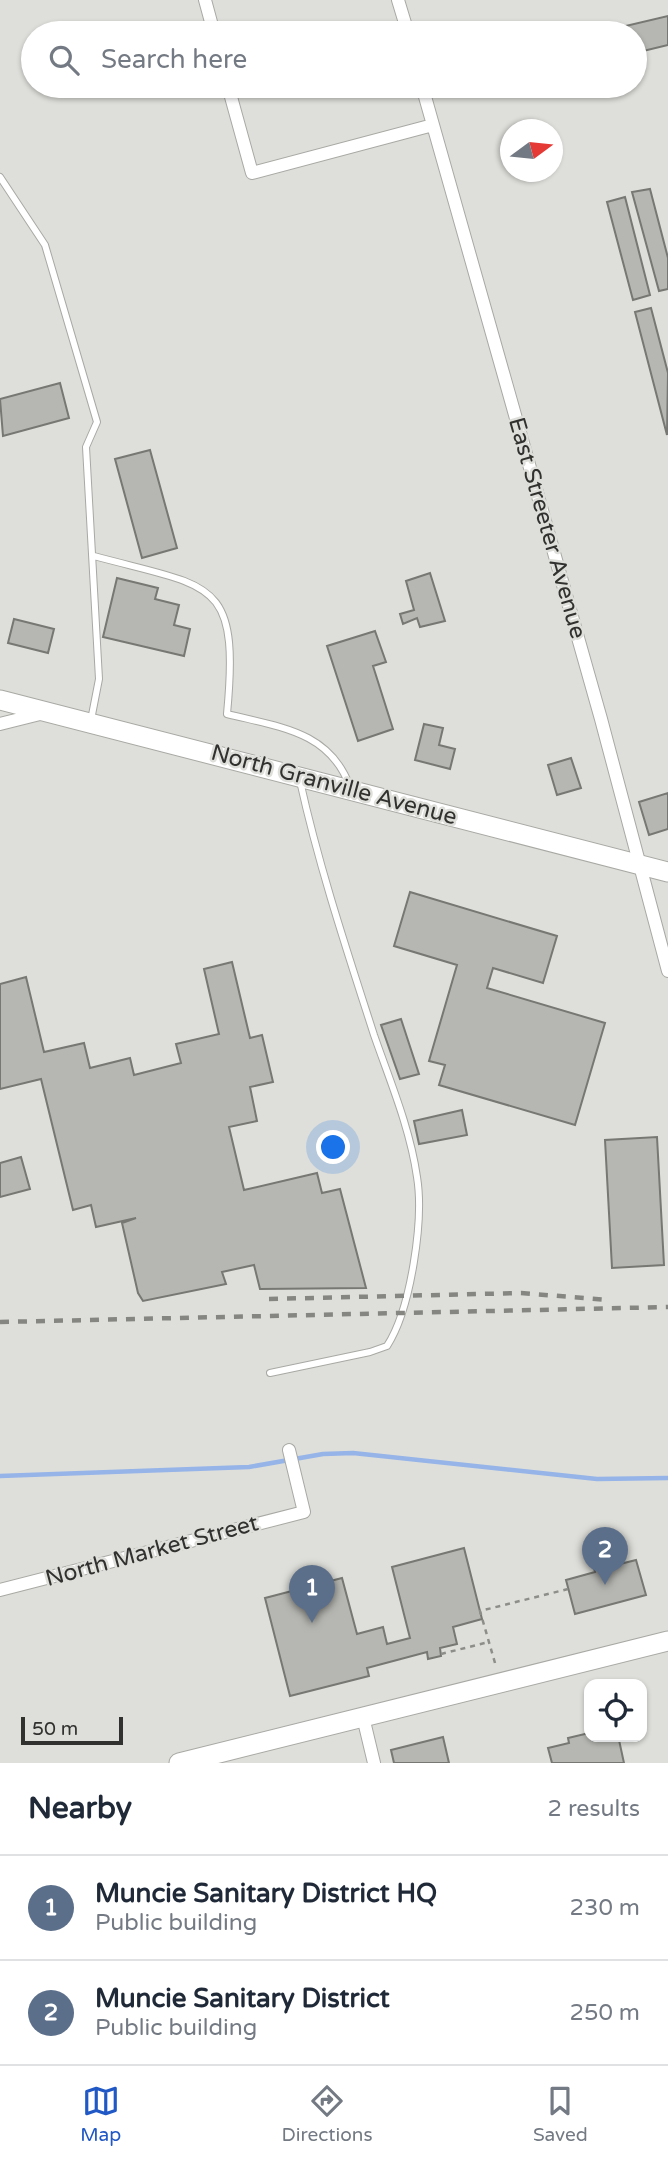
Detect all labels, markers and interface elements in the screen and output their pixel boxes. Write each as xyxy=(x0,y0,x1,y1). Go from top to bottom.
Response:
search box xyxy=(21,21,647,98)
icon: search xyxy=(45,41,83,79)
text: Search here xyxy=(101,44,247,75)
north arrow xyxy=(500,119,563,182)
street label: East Streeter Avenue xyxy=(502,414,592,642)
street label: North Granville Avenue xyxy=(208,739,460,831)
your location xyxy=(316,1130,350,1164)
street label: North Market Street xyxy=(42,1509,262,1593)
pin: 2 xyxy=(582,1527,628,1585)
pin: 1 xyxy=(289,1565,335,1623)
map controls xyxy=(584,1679,647,1742)
button: locate xyxy=(584,1679,647,1742)
scale bar xyxy=(21,1714,122,1746)
text: 50 m xyxy=(32,1718,78,1740)
text: Nearby xyxy=(28,1790,132,1827)
text: 2 results xyxy=(547,1795,640,1823)
text: Muncie Sanitary District HQ xyxy=(95,1878,437,1909)
text: 1 xyxy=(44,1894,58,1922)
text: 230 m xyxy=(570,1894,640,1922)
text: Public building xyxy=(95,1909,257,1937)
text: Muncie Sanitary District xyxy=(95,1983,390,2014)
text: 2 xyxy=(44,1999,58,2027)
text: 250 m xyxy=(570,1999,640,2027)
text: Public building xyxy=(95,2014,257,2042)
tab: Map xyxy=(80,2082,121,2146)
tab: Directions xyxy=(282,2082,373,2146)
tab: Saved xyxy=(533,2082,588,2146)

